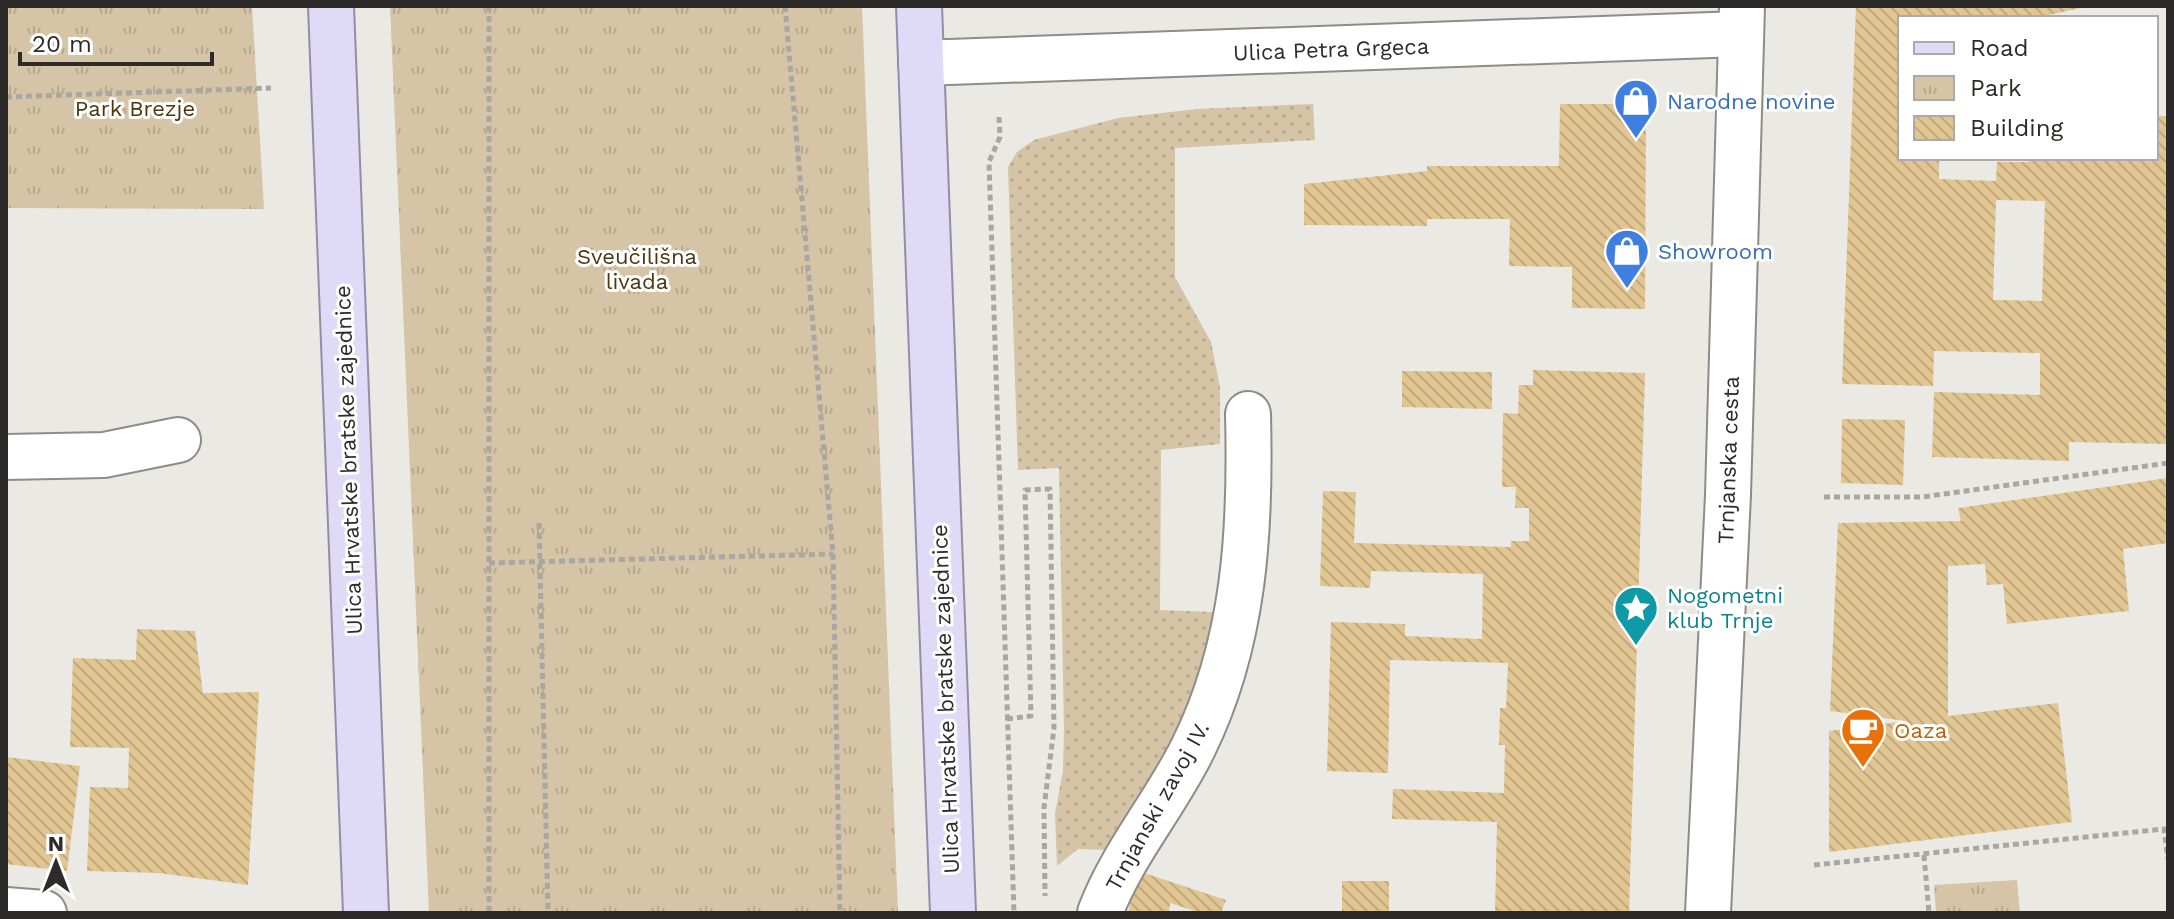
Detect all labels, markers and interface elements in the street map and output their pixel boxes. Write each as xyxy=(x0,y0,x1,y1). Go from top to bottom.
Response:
scale bar xyxy=(20,16,212,66)
legend xyxy=(1898,16,2158,160)
text: 20 m xyxy=(32,30,92,58)
street label: Ulica Petra Grgeca xyxy=(1233,34,1430,65)
text: Road xyxy=(1970,34,2029,62)
text: Park xyxy=(1970,74,2022,102)
shop icon: Narodne novine xyxy=(1612,77,1660,140)
place label: Narodne novine xyxy=(1667,89,1835,114)
park label: Park Brezje xyxy=(75,96,195,121)
text: Building xyxy=(1970,114,2063,142)
shop icon: Showroom xyxy=(1603,227,1651,290)
place label: Showroom xyxy=(1658,239,1773,264)
park label: Sveučilišna livada xyxy=(577,244,697,294)
street label: Ulica Hrvatske bratske zajednice xyxy=(330,285,367,635)
street label: Trnjanska cesta xyxy=(1713,376,1744,544)
street label: Ulica Hrvatske bratske zajednice xyxy=(927,524,964,874)
place label: Nogometni klub Trnje xyxy=(1667,583,1783,633)
place icon: Nogometni klub Trnje xyxy=(1612,584,1660,647)
cafe icon: Oaza xyxy=(1839,706,1887,769)
street label: Trnjanski zavoj IV. xyxy=(1101,717,1214,895)
place label: Oaza xyxy=(1894,718,1947,743)
north arrow xyxy=(16,823,96,903)
text: N xyxy=(48,831,64,856)

